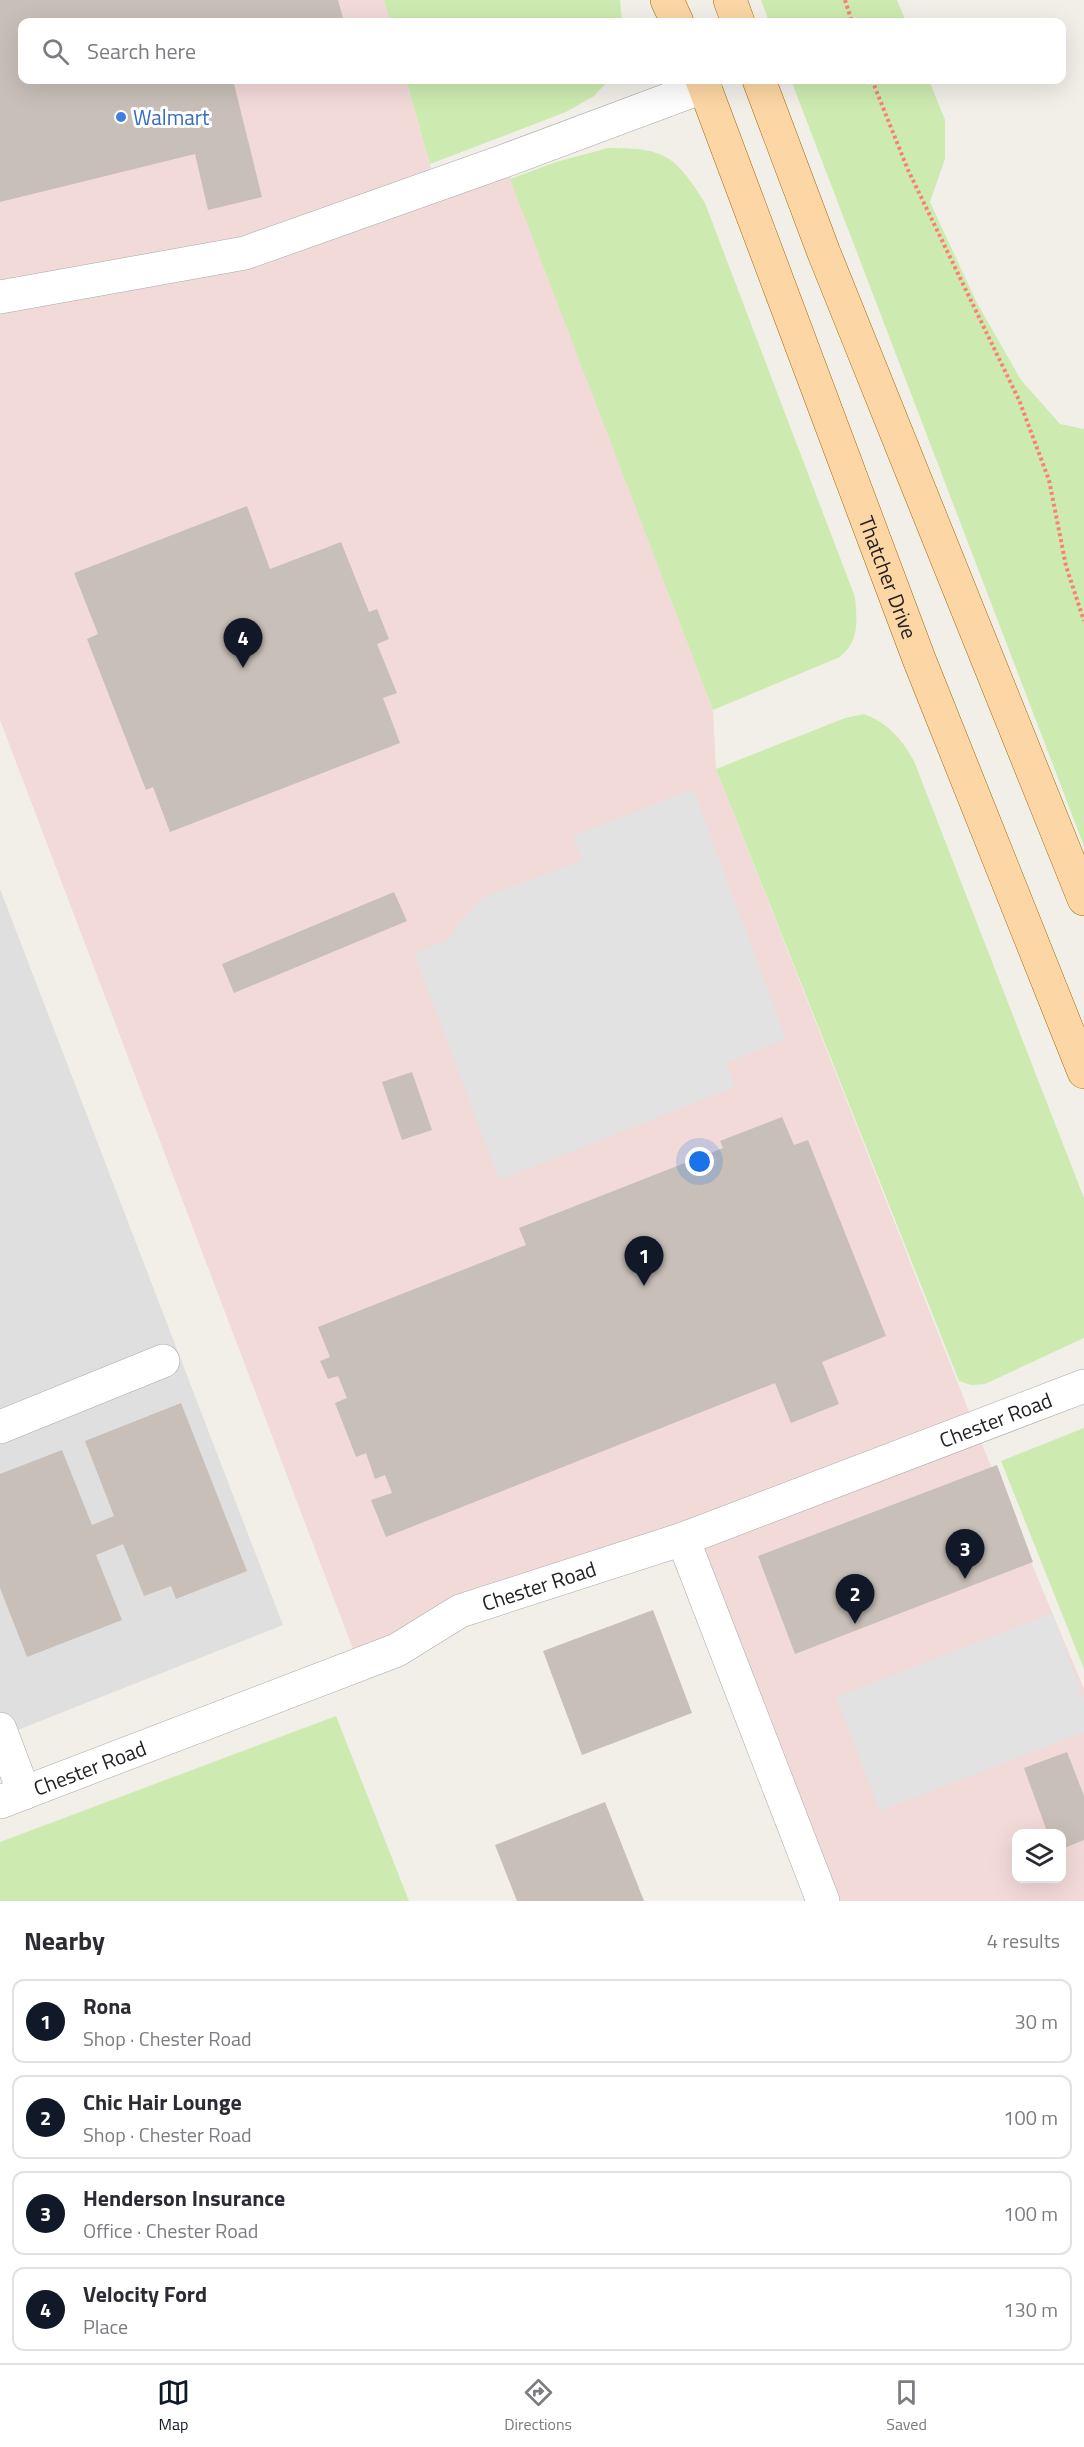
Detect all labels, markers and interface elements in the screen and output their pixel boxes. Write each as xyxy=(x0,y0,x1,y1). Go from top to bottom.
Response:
search box xyxy=(18,18,1066,84)
text: Search here xyxy=(87,34,196,68)
icon: search xyxy=(39,35,72,68)
place label: Walmart xyxy=(133,101,210,133)
marker: Walmart xyxy=(114,110,128,124)
street label: Thatcher Drive xyxy=(851,511,926,643)
pin: 4 xyxy=(224,618,262,668)
your location xyxy=(685,1147,714,1176)
pin: 1 xyxy=(624,1236,664,1286)
street label: Chester Road xyxy=(934,1384,1057,1456)
pin: 3 xyxy=(946,1530,984,1579)
street label: Chester Road xyxy=(478,1552,600,1619)
pin: 2 xyxy=(836,1574,874,1624)
street label: Chester Road xyxy=(29,1732,151,1804)
map controls xyxy=(1012,1829,1066,1883)
button: layers xyxy=(1012,1829,1066,1883)
text: Nearby xyxy=(24,1921,105,1960)
text: 4 results xyxy=(987,1925,1060,1956)
text: Rona xyxy=(83,1989,132,2023)
text: 1 xyxy=(40,2006,51,2037)
text: 30 m xyxy=(1014,2006,1058,2037)
text: Shop · Chester Road xyxy=(83,2023,252,2054)
text: Chic Hair Lounge xyxy=(83,2085,242,2119)
text: 2 xyxy=(40,2102,51,2133)
text: 100 m xyxy=(1003,2102,1058,2133)
text: Shop · Chester Road xyxy=(83,2119,252,2150)
text: Henderson Insurance xyxy=(83,2181,285,2215)
text: 3 xyxy=(40,2198,51,2229)
text: 100 m xyxy=(1003,2198,1058,2229)
text: Office · Chester Road xyxy=(83,2215,258,2246)
text: Velocity Ford xyxy=(83,2277,207,2311)
text: 4 xyxy=(40,2294,51,2325)
text: 130 m xyxy=(1003,2294,1058,2325)
text: Place xyxy=(83,2311,128,2342)
tab: Map xyxy=(157,2376,190,2436)
tab: Directions xyxy=(504,2376,572,2436)
tab: Saved xyxy=(886,2376,927,2436)

